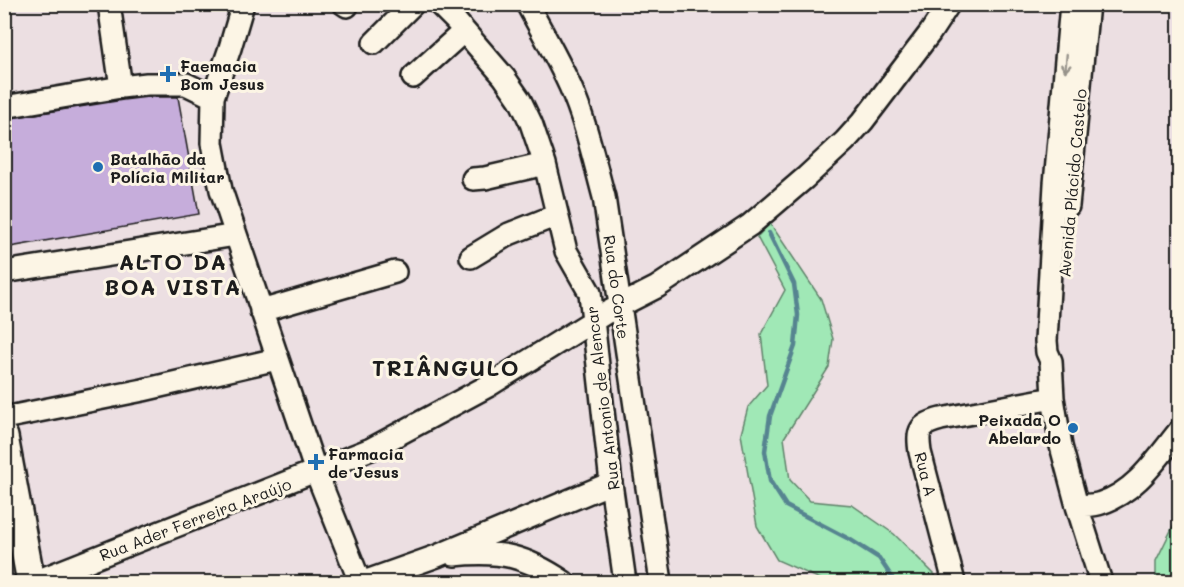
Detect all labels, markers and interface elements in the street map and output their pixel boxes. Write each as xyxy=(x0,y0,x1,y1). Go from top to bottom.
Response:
one-way arrow xyxy=(1060,52,1071,72)
place label: Faemacia Bom Jesus xyxy=(180,55,264,94)
marker: Faemacia Bom Jesus xyxy=(161,67,175,81)
street label: Avenida Plácido Castelo xyxy=(1053,88,1091,278)
place label: Batalhão da Polícia Militar xyxy=(110,148,224,187)
marker: Batalhão da Polícia Militar xyxy=(91,160,105,174)
street label: Rua do Corte xyxy=(599,234,635,340)
district label: ALTO DA BOA VISTA xyxy=(104,247,242,301)
street label: Rua Antonio de Alencar xyxy=(580,305,624,491)
district label: TRIÂNGULO xyxy=(372,353,520,382)
place label: Peixada O Abelardo xyxy=(978,409,1061,448)
marker: Peixada O Abelardo xyxy=(1066,421,1080,435)
place label: Farmacia de Jesus xyxy=(328,443,404,482)
street label: Rua A xyxy=(910,450,942,498)
marker: Farmacia de Jesus xyxy=(309,455,323,469)
street label: Rua Ader Ferreira Araújo xyxy=(96,473,294,565)

